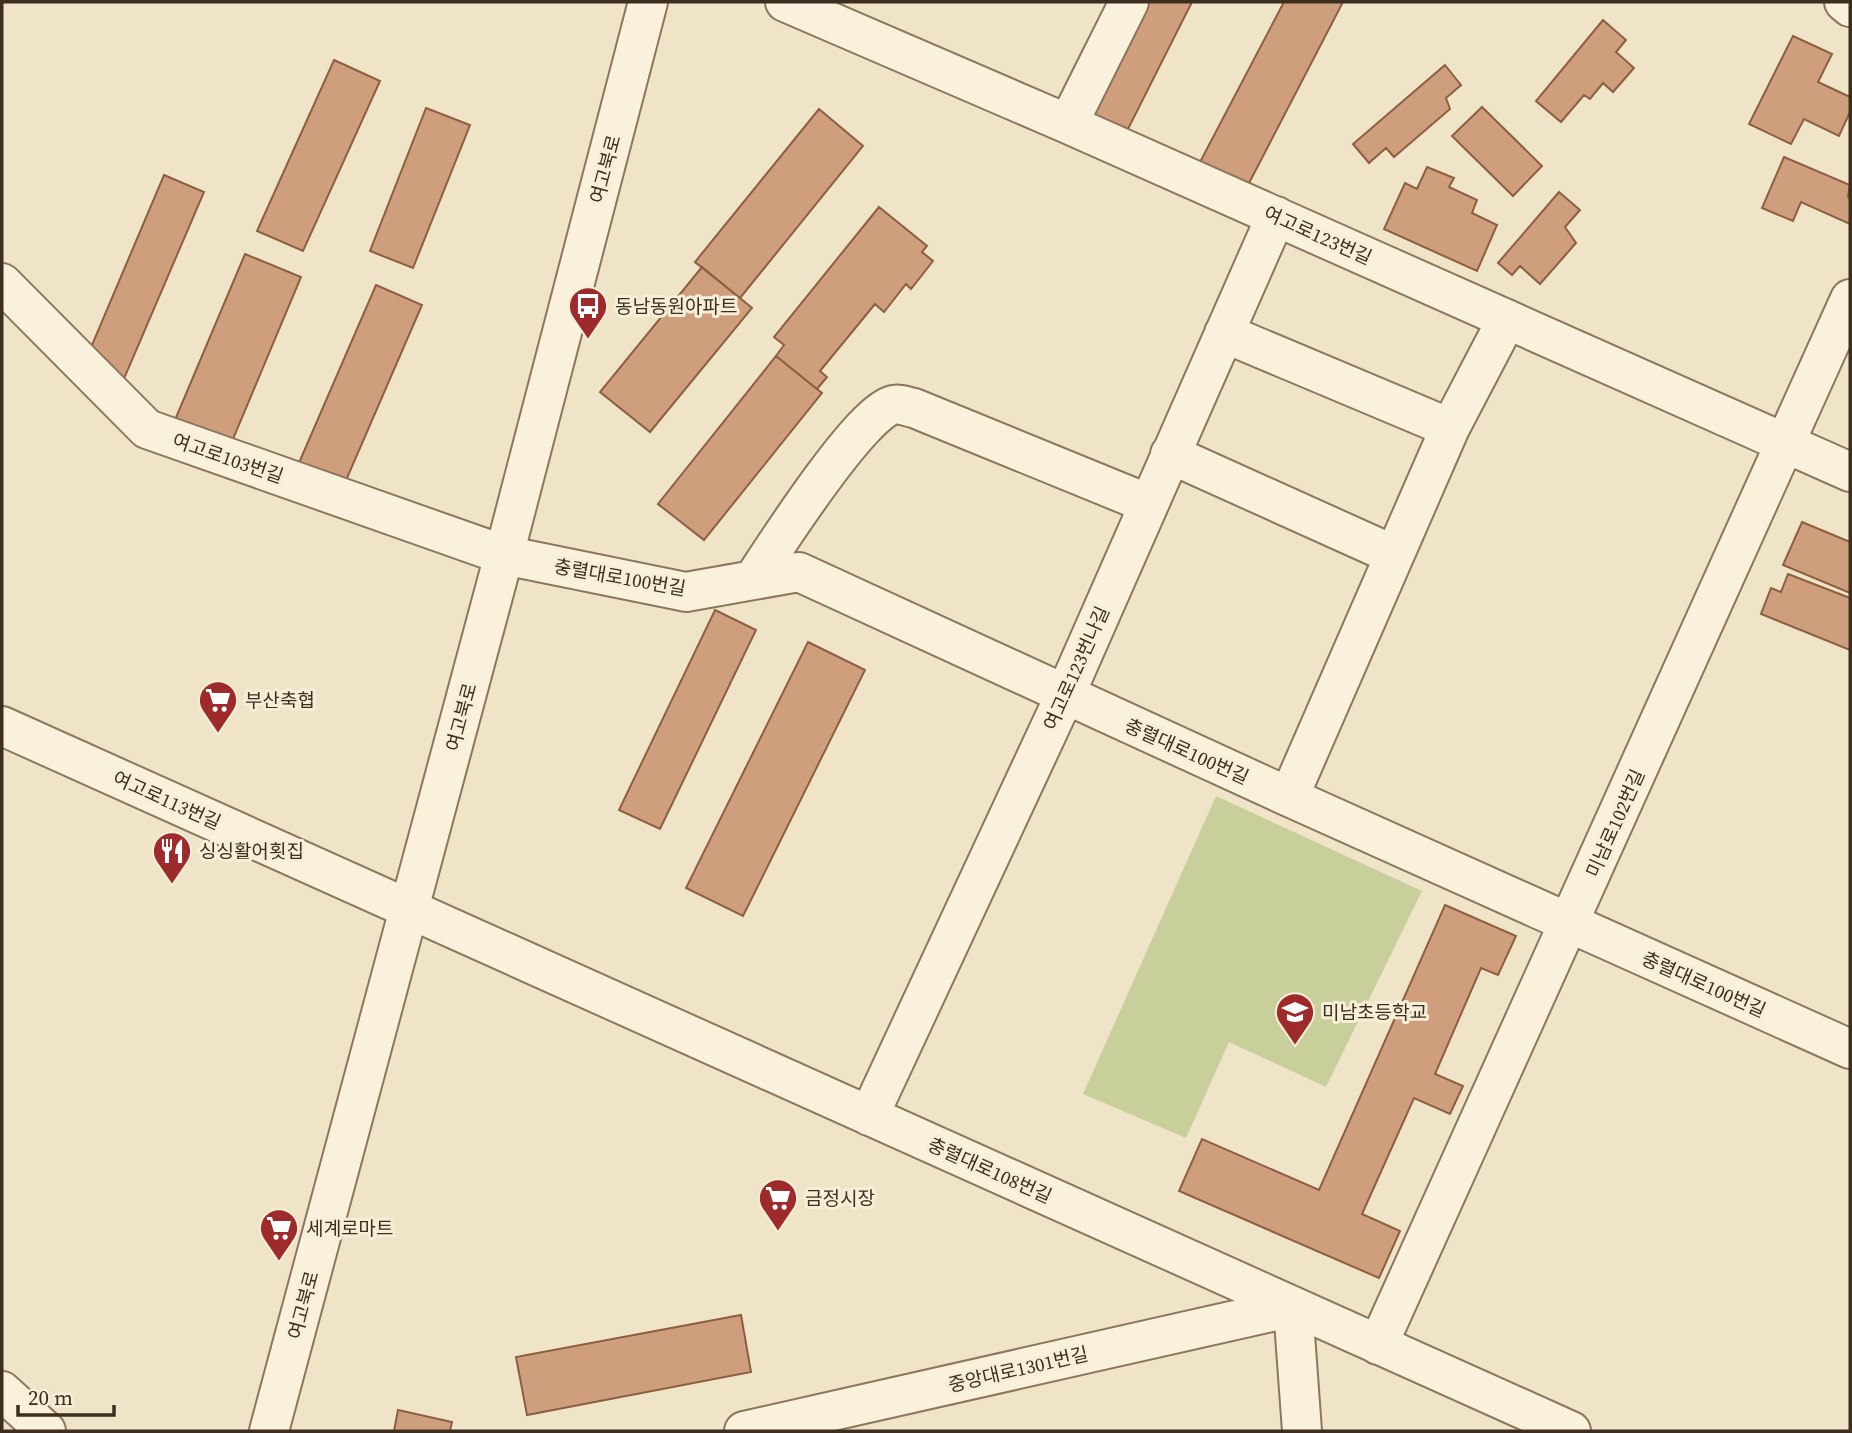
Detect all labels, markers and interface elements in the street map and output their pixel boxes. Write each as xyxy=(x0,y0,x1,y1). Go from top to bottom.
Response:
street label: 여고북로 xyxy=(583,132,627,206)
street label: 여고로123번길 xyxy=(1260,200,1376,270)
bus stop icon: 동남동원아파트 xyxy=(567,285,609,340)
place label: 동남동원아파트 xyxy=(615,293,737,319)
street label: 여고로103번길 xyxy=(169,427,287,489)
street label: 충렬대로100번길 xyxy=(552,553,688,601)
street label: 여고로123번나길 xyxy=(1037,602,1115,734)
supermarket icon: 부산축협 xyxy=(197,679,239,734)
street label: 여고북로 xyxy=(439,680,483,754)
place label: 부산축협 xyxy=(245,687,315,713)
street label: 충렬대로100번길 xyxy=(1121,712,1253,790)
street label: 여고로113번길 xyxy=(109,765,225,835)
street label: 미남로102번길 xyxy=(1580,765,1650,881)
restaurant icon: 싱싱활어횟집 xyxy=(151,830,193,885)
place label: 싱싱활어횟집 xyxy=(199,838,304,864)
street label: 충렬대로100번길 xyxy=(1638,945,1770,1023)
school or university icon: 미남초등학교 xyxy=(1274,991,1316,1046)
place label: 미남초등학교 xyxy=(1322,999,1427,1025)
street label: 충렬대로108번길 xyxy=(924,1131,1056,1209)
supermarket icon: 금정시장 xyxy=(757,1177,799,1232)
place label: 금정시장 xyxy=(805,1185,875,1211)
supermarket icon: 세계로마트 xyxy=(258,1207,300,1262)
place label: 세계로마트 xyxy=(306,1215,393,1241)
street label: 여고북로 xyxy=(281,1268,325,1342)
street label: 중앙대로1301번길 xyxy=(945,1340,1091,1398)
scale bar xyxy=(18,1374,114,1418)
text: 20 m xyxy=(28,1383,73,1412)

